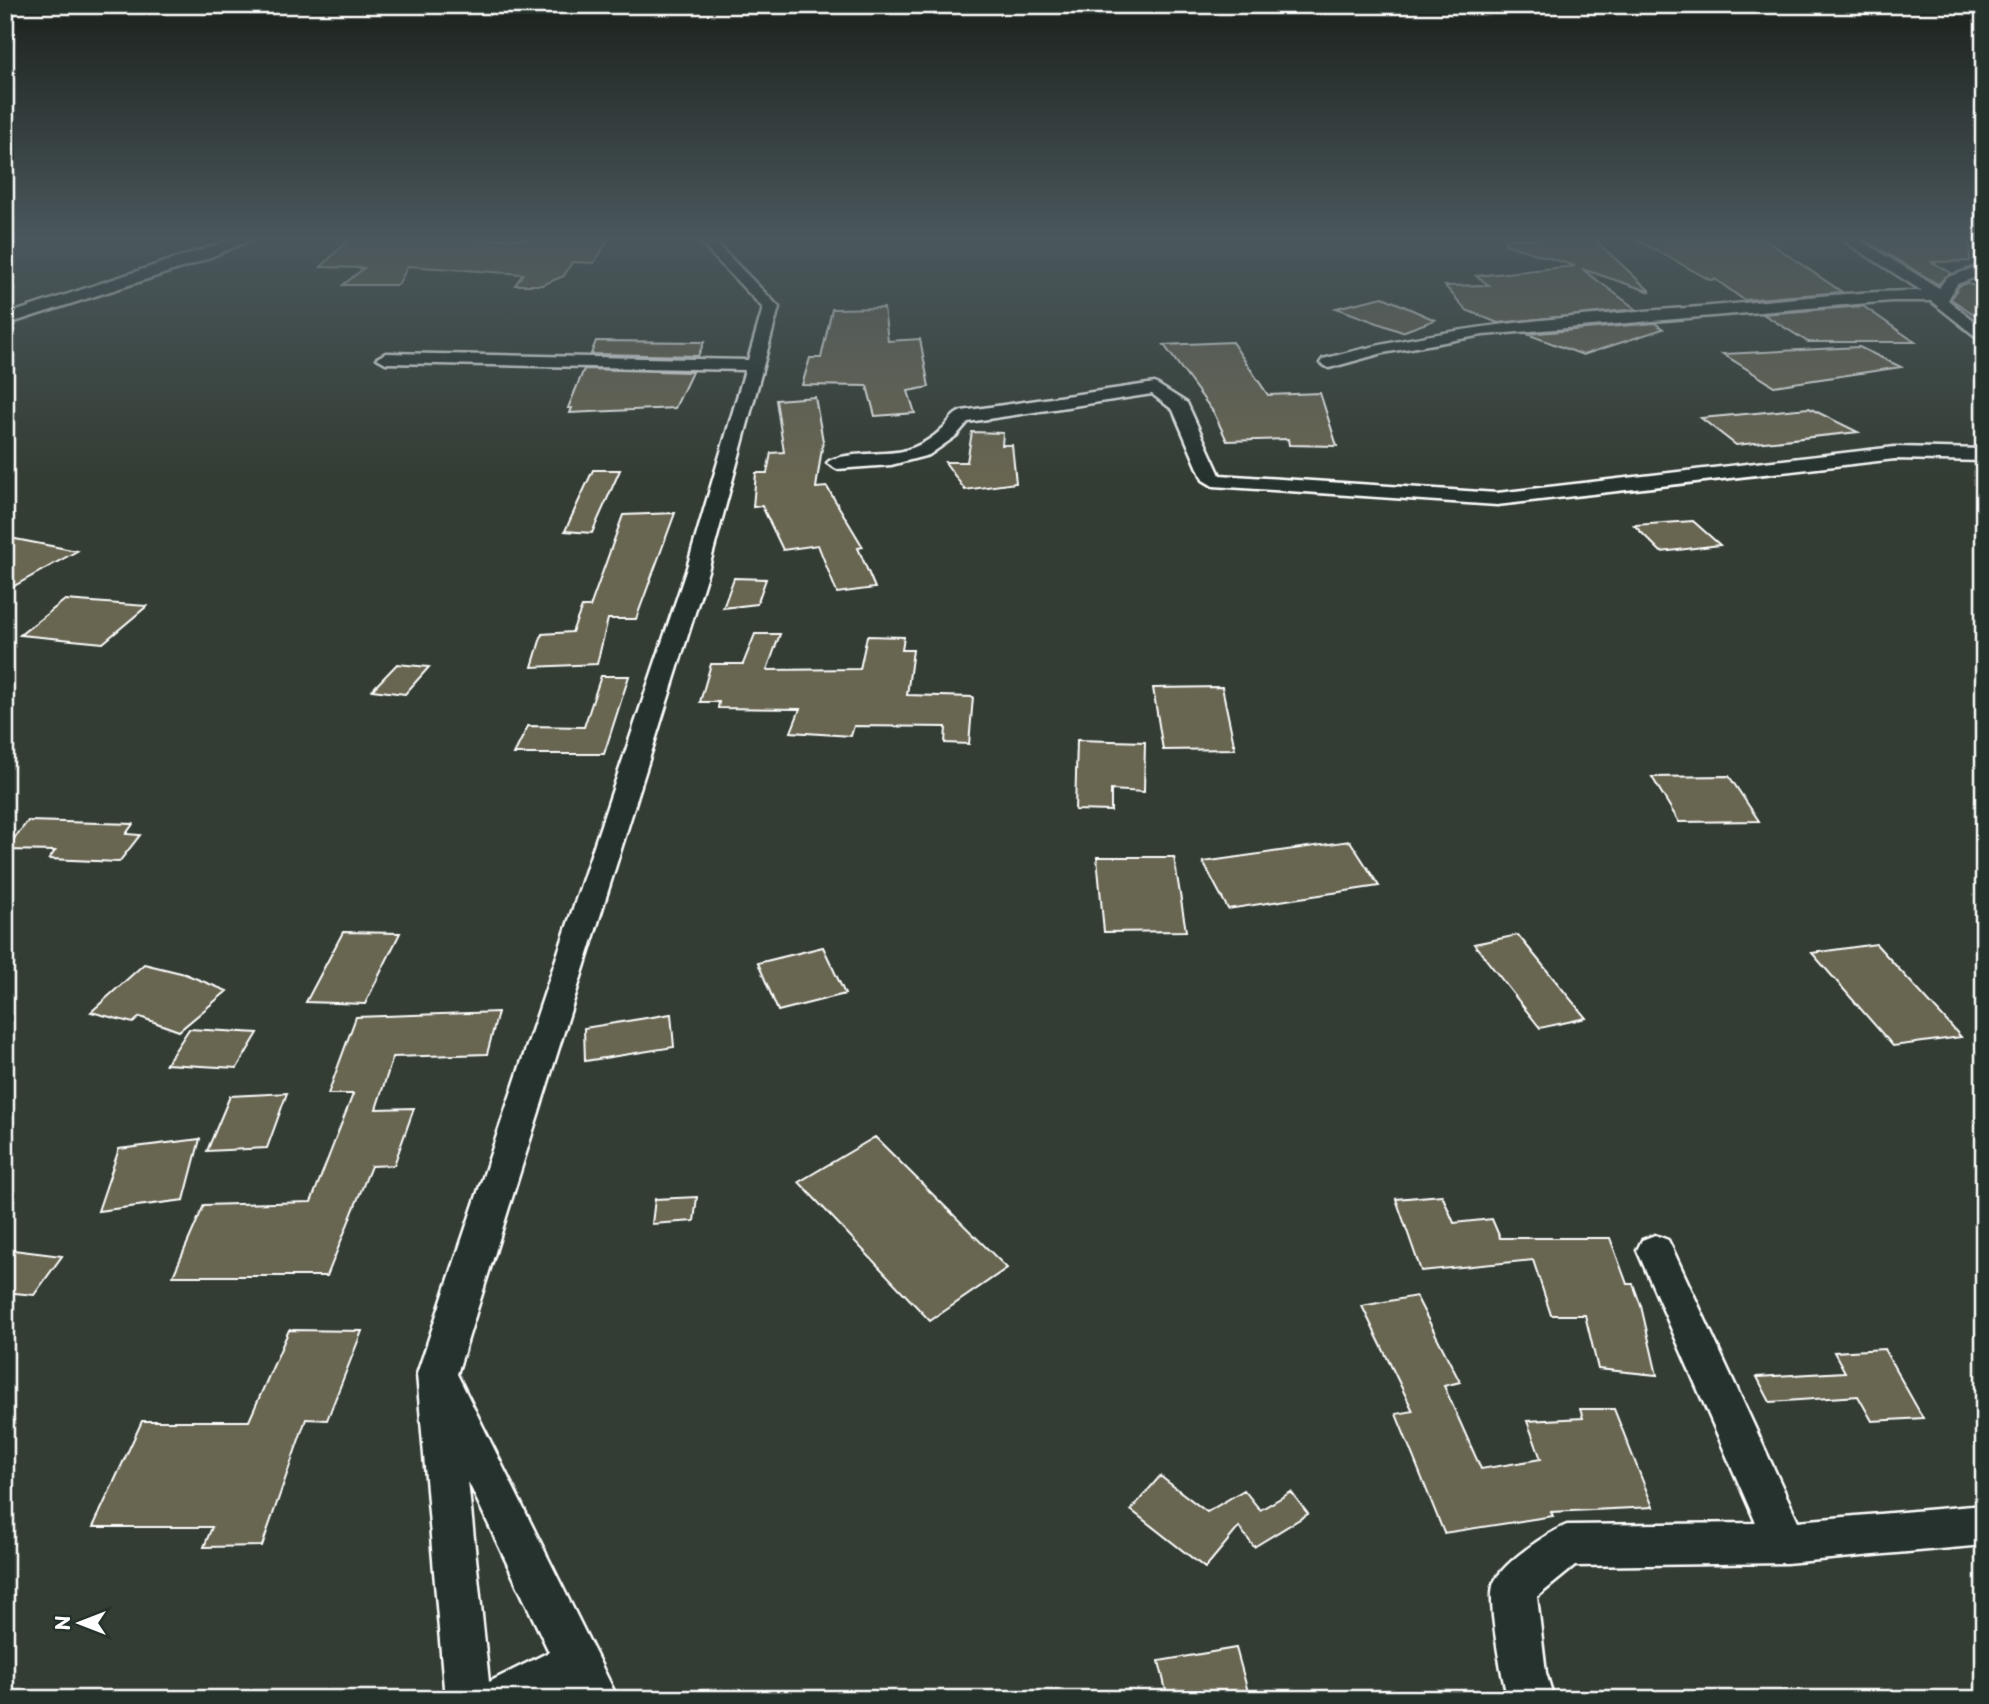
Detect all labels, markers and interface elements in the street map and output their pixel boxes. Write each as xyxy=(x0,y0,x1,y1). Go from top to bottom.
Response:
north arrow xyxy=(46,1588,116,1658)
text: N xyxy=(48,1615,76,1631)

